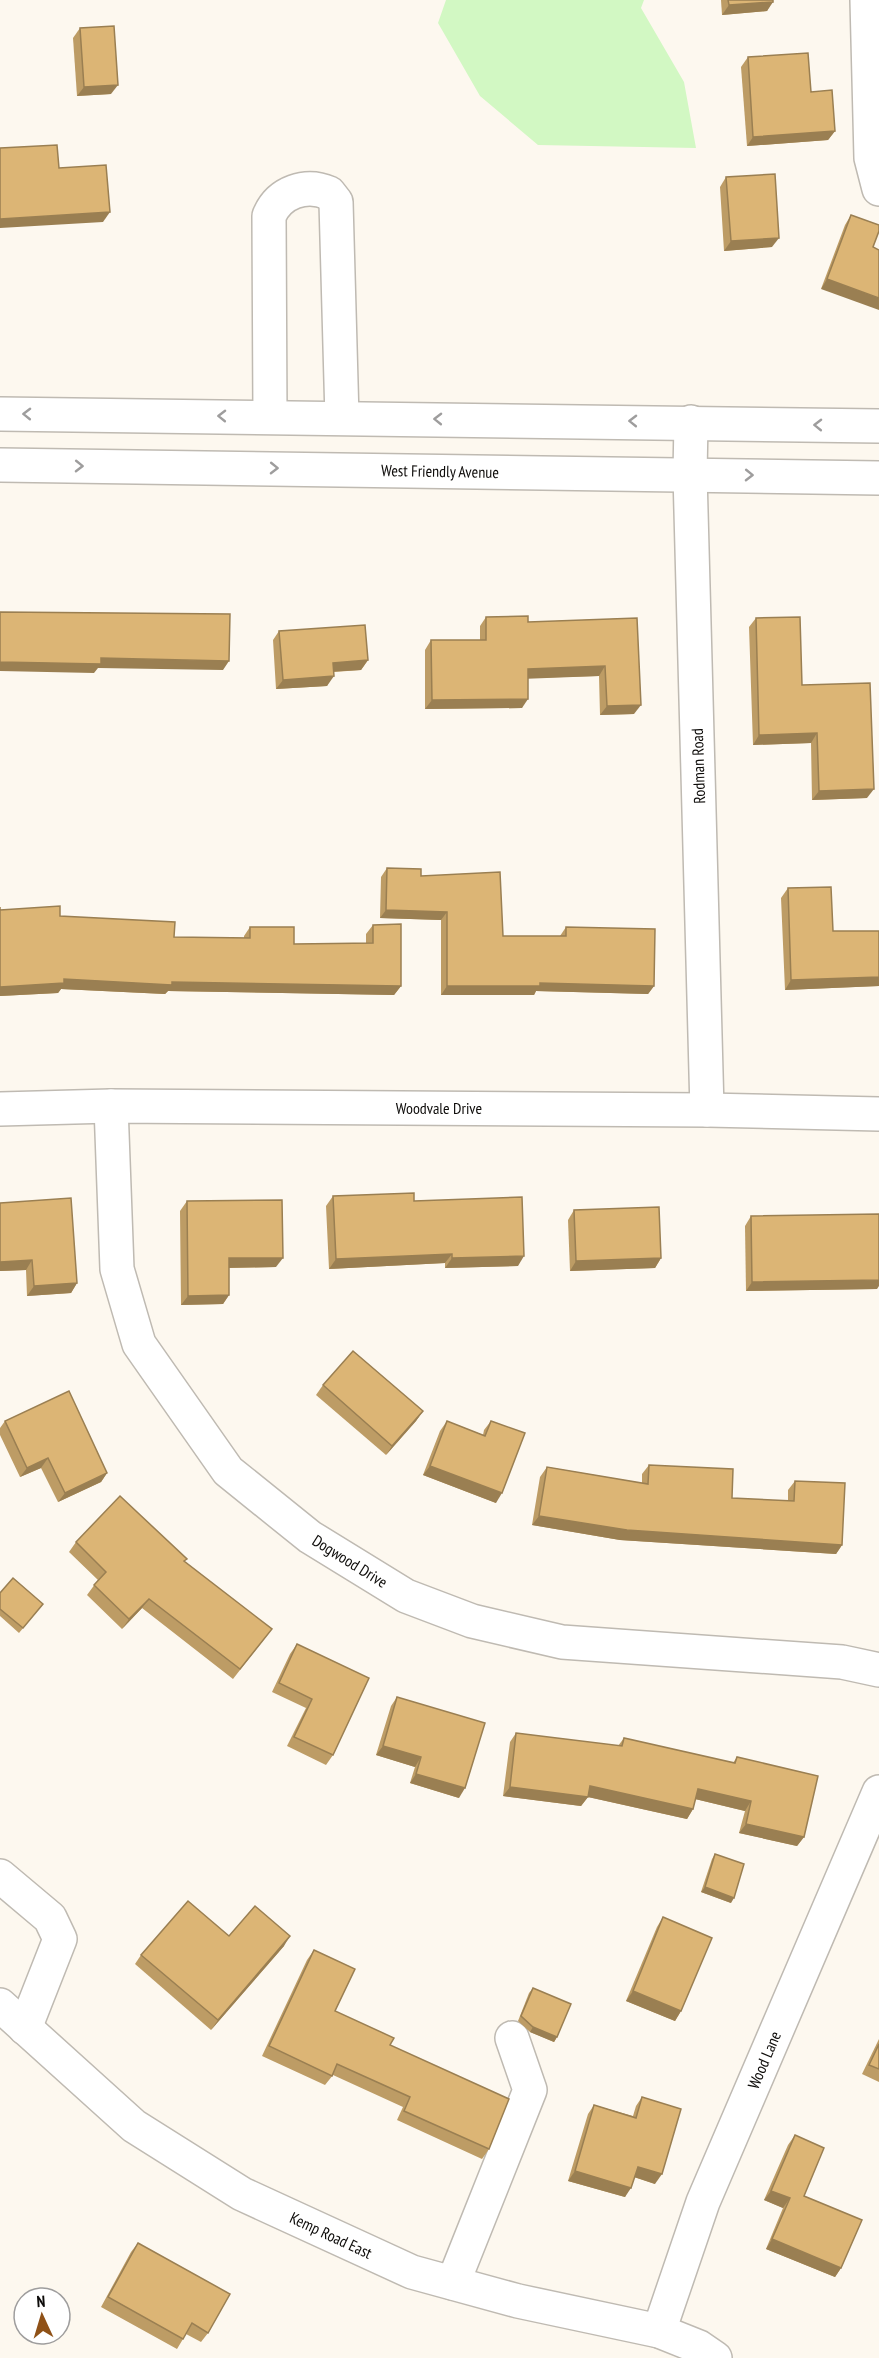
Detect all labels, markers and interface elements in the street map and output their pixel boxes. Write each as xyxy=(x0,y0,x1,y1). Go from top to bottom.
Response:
one-way arrow xyxy=(23,408,32,420)
one-way arrow xyxy=(217,410,226,422)
one-way arrow xyxy=(433,413,442,425)
one-way arrow xyxy=(628,415,637,427)
one-way arrow xyxy=(813,419,822,431)
one-way arrow xyxy=(75,460,84,472)
street label: West Friendly Avenue xyxy=(381,460,499,482)
one-way arrow xyxy=(270,462,279,475)
one-way arrow xyxy=(744,469,753,481)
street label: Rodman Road xyxy=(687,728,709,804)
street label: Woodvale Drive xyxy=(396,1098,482,1118)
street label: Dogwood Drive xyxy=(309,1530,391,1592)
street label: Wood Lane xyxy=(743,2028,785,2092)
street label: Kemp Road East xyxy=(287,2207,376,2263)
north arrow xyxy=(12,2286,72,2346)
text: N xyxy=(36,2291,46,2311)

